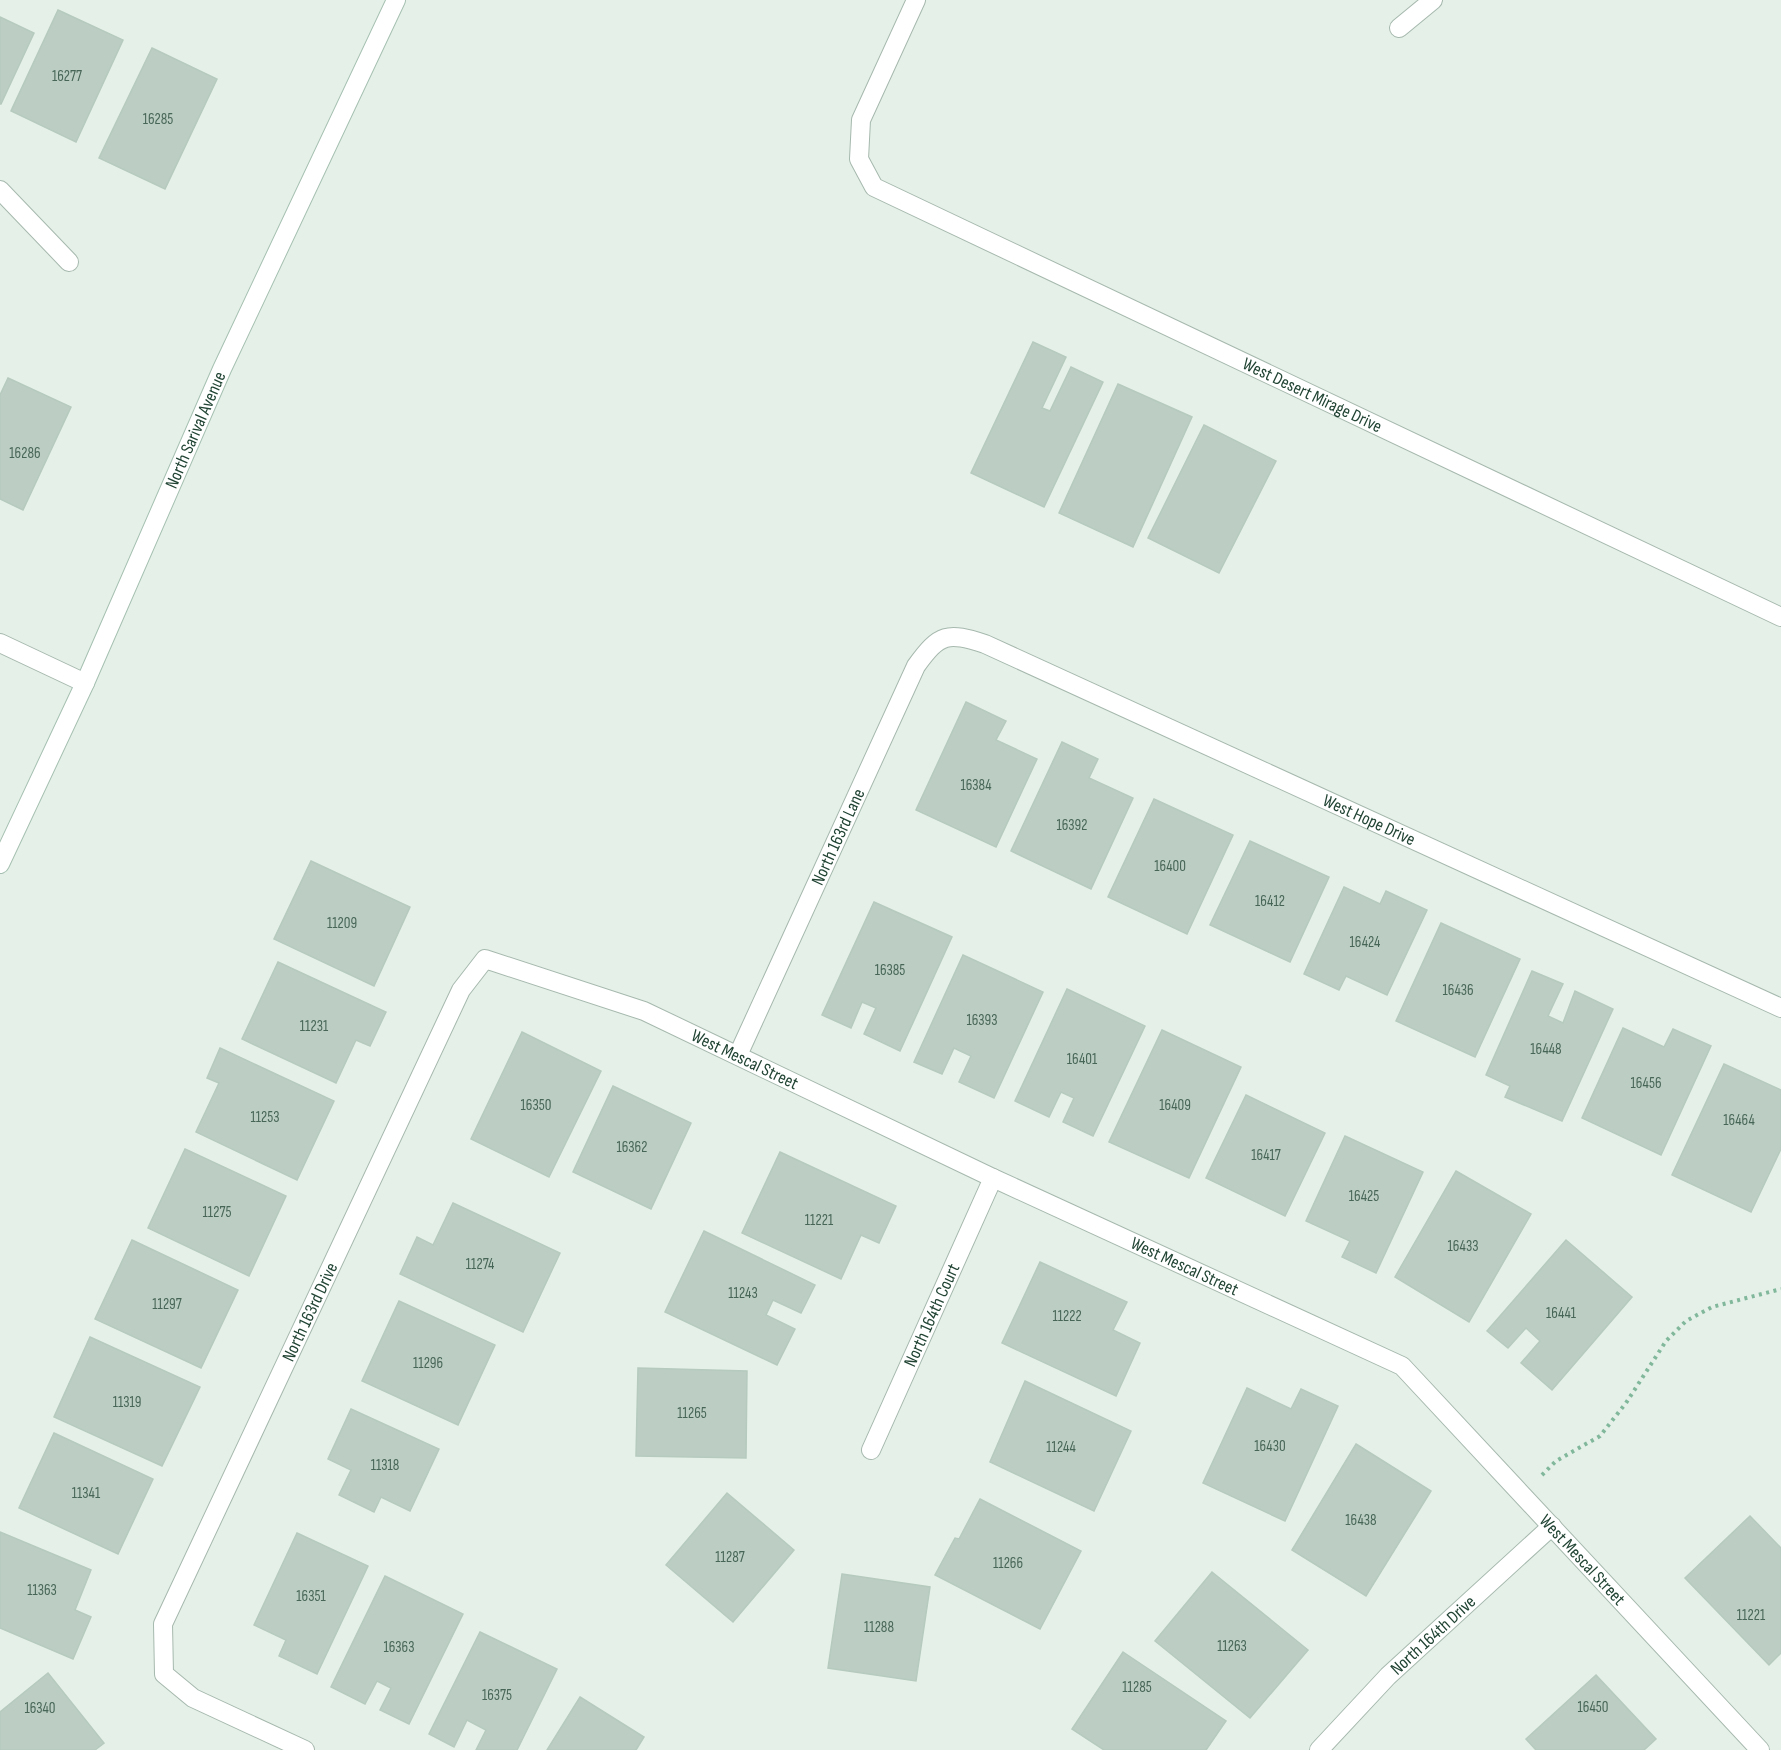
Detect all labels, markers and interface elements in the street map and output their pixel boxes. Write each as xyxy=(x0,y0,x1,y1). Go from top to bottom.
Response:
house number: 16277 xyxy=(52,67,82,86)
house number: 16285 xyxy=(143,110,173,129)
street label: West Desert Mirage Drive xyxy=(1239,353,1385,437)
street label: North Sarival Avenue xyxy=(161,369,231,492)
house number: 16286 xyxy=(9,444,41,463)
house number: 16384 xyxy=(960,776,992,795)
street label: North 163rd Lane xyxy=(807,785,869,889)
street label: West Hope Drive xyxy=(1320,790,1418,850)
house number: 16392 xyxy=(1057,816,1087,835)
house number: 16400 xyxy=(1154,857,1186,876)
house number: 16412 xyxy=(1255,892,1285,911)
house number: 11209 xyxy=(327,914,357,933)
house number: 16424 xyxy=(1350,933,1380,952)
house number: 16385 xyxy=(875,961,905,980)
house number: 16436 xyxy=(1442,981,1474,1000)
house number: 16393 xyxy=(966,1011,998,1030)
house number: 11231 xyxy=(300,1017,329,1036)
street label: West Mescal Street xyxy=(688,1025,802,1094)
house number: 16448 xyxy=(1530,1040,1562,1059)
house number: 16401 xyxy=(1067,1050,1098,1069)
house number: 16456 xyxy=(1631,1074,1661,1093)
house number: 16350 xyxy=(521,1096,551,1115)
house number: 16409 xyxy=(1159,1096,1191,1115)
house number: 11253 xyxy=(250,1108,280,1127)
house number: 16464 xyxy=(1723,1111,1755,1130)
house number: 16362 xyxy=(617,1138,647,1157)
house number: 16417 xyxy=(1251,1146,1281,1165)
house number: 16425 xyxy=(1349,1187,1379,1206)
house number: 11275 xyxy=(203,1203,231,1222)
house number: 11221 xyxy=(805,1211,834,1230)
street label: West Mescal Street xyxy=(1127,1233,1242,1301)
house number: 16433 xyxy=(1448,1237,1479,1256)
house number: 11274 xyxy=(466,1255,494,1274)
street label: North 163rd Drive xyxy=(278,1259,342,1365)
street label: North 164th Court xyxy=(900,1260,964,1370)
house number: 11243 xyxy=(728,1284,758,1303)
house number: 11297 xyxy=(152,1295,182,1314)
house number: 16441 xyxy=(1546,1304,1577,1323)
house number: 11222 xyxy=(1052,1307,1082,1326)
house number: 11296 xyxy=(413,1354,443,1373)
house number: 11319 xyxy=(113,1393,141,1412)
house number: 11265 xyxy=(677,1404,707,1423)
house number: 16430 xyxy=(1254,1437,1286,1456)
house number: 11244 xyxy=(1046,1438,1076,1457)
house number: 11318 xyxy=(371,1456,399,1475)
house number: 11341 xyxy=(72,1484,101,1503)
street label: West Mescal Street xyxy=(1535,1510,1630,1610)
house number: 16438 xyxy=(1345,1511,1377,1530)
house number: 11287 xyxy=(715,1548,745,1567)
house number: 11266 xyxy=(993,1554,1023,1573)
house number: 11363 xyxy=(27,1581,57,1600)
house number: 16351 xyxy=(296,1587,326,1606)
street label: North 164th Drive xyxy=(1386,1591,1480,1679)
house number: 11221 xyxy=(1737,1606,1766,1625)
house number: 11288 xyxy=(864,1618,894,1637)
house number: 11263 xyxy=(1217,1637,1247,1656)
house number: 16363 xyxy=(384,1638,414,1657)
house number: 11285 xyxy=(1122,1678,1152,1697)
house number: 16375 xyxy=(482,1686,512,1705)
house number: 16450 xyxy=(1577,1698,1609,1717)
house number: 16340 xyxy=(24,1699,56,1718)

